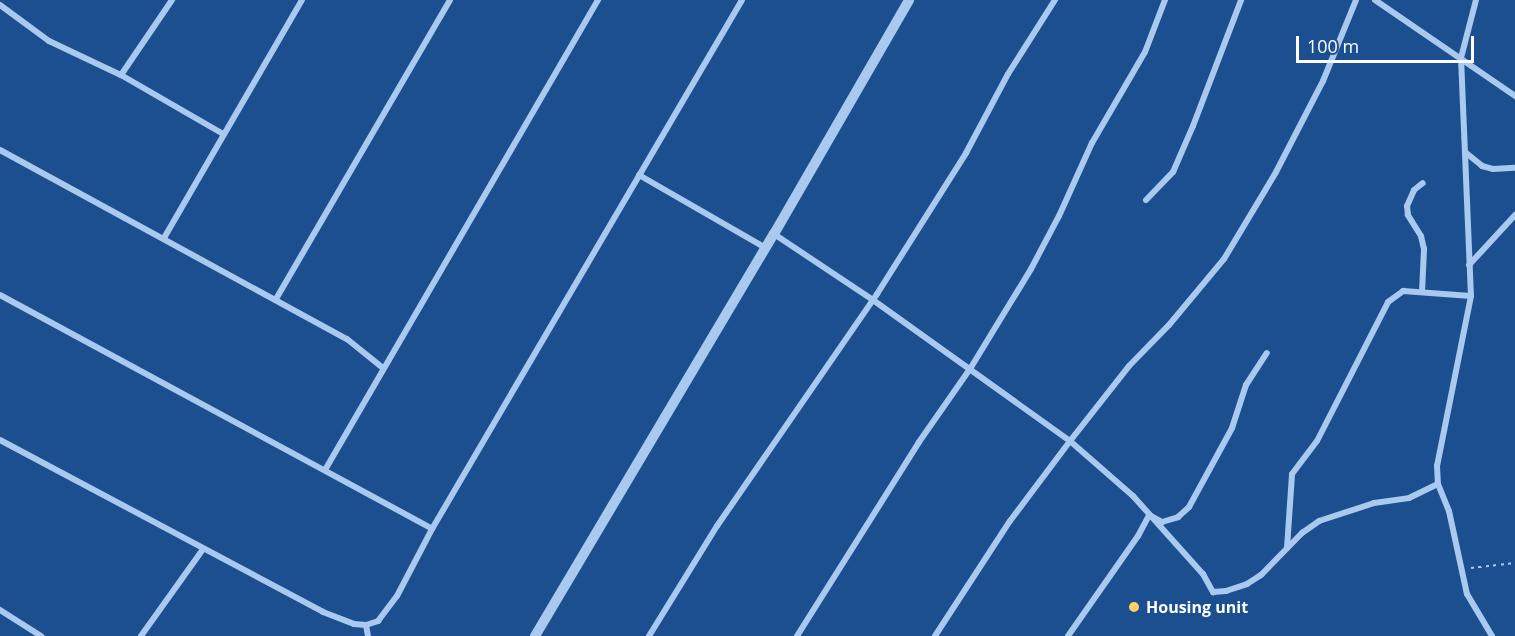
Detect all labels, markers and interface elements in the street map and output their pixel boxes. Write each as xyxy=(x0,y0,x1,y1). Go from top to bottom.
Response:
scale bar xyxy=(1299,24,1478,62)
text: 100 m xyxy=(1307,34,1359,58)
place label: Housing unit xyxy=(1146,597,1248,617)
marker: Housing unit xyxy=(1127,600,1141,614)

